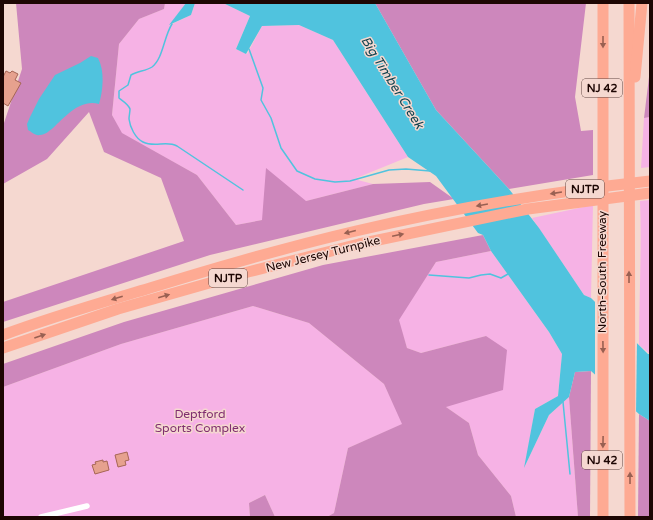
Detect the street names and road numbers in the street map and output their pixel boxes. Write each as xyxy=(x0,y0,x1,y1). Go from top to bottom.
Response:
road number: NJ 42 xyxy=(582,79,622,97)
road number: NJTP xyxy=(566,180,604,198)
street label: North-South Freeway xyxy=(595,210,609,333)
street label: New Jersey Turnpike xyxy=(264,233,382,275)
road number: NJTP xyxy=(209,269,247,287)
road number: NJ 42 xyxy=(582,451,622,469)

